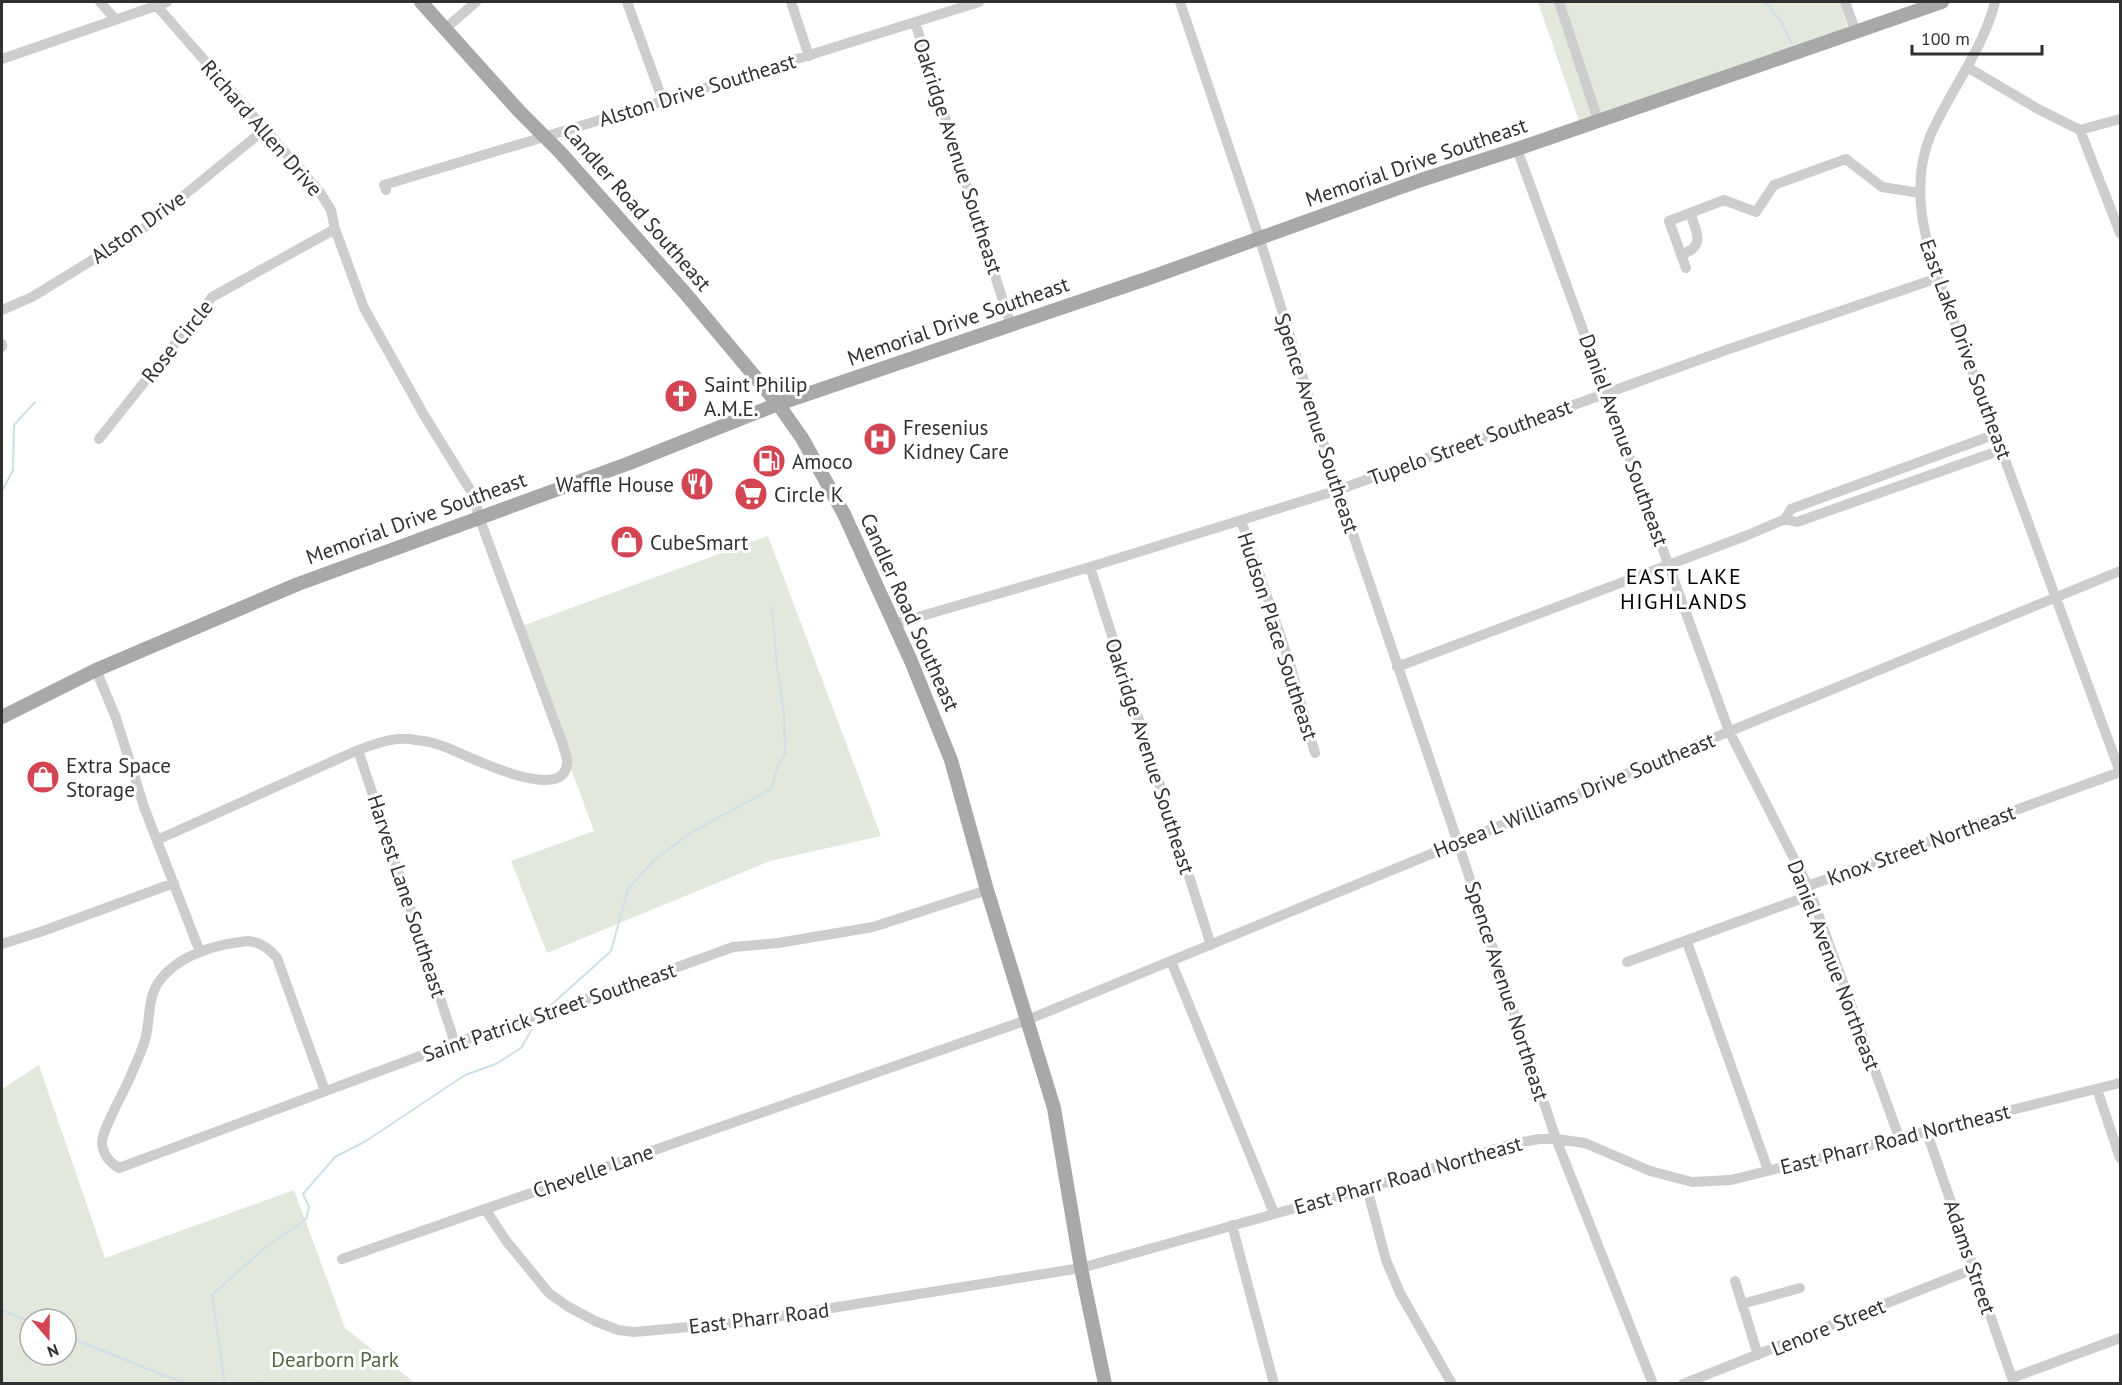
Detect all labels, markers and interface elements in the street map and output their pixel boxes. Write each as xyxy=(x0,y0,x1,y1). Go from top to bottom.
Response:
scale bar xyxy=(1912,18,2042,56)
text: 100 m xyxy=(1921,27,1970,50)
street label: Oakridge Avenue Southeast xyxy=(907,35,1009,277)
street label: Alston Drive Southeast xyxy=(595,47,799,133)
street label: Richard Allen Drive xyxy=(195,54,329,202)
street label: Memorial Drive Southeast xyxy=(1302,111,1530,213)
street label: Candler Road Southeast xyxy=(557,117,717,297)
street label: Alston Drive xyxy=(85,185,191,269)
street label: East Lake Drive Southeast xyxy=(1914,235,2018,463)
street label: Memorial Drive Southeast xyxy=(844,270,1072,372)
street label: Rose Circle xyxy=(135,294,219,388)
street label: Spence Avenue Southeast xyxy=(1269,310,1365,536)
street label: Daniel Avenue Southeast xyxy=(1573,330,1675,550)
place label: Saint Philip A.M.E. xyxy=(704,371,807,422)
church icon: Saint Philip A.M.E. xyxy=(663,378,699,414)
street label: Tupelo Street Southeast xyxy=(1365,393,1575,491)
place label: Fresenius Kidney Care xyxy=(903,414,1009,465)
hospital icon: Fresenius Kidney Care xyxy=(862,421,898,457)
fuel station icon: Amoco xyxy=(751,443,787,479)
place label: Amoco xyxy=(792,448,853,475)
street label: Memorial Drive Southeast xyxy=(302,466,530,570)
restaurant icon: Waffle House xyxy=(679,466,715,502)
place label: Waffle House xyxy=(556,471,674,498)
supermarket icon: Circle K xyxy=(733,476,769,512)
place label: Circle K xyxy=(774,481,844,508)
street label: Candler Road Southeast xyxy=(854,509,966,715)
shop icon: CubeSmart xyxy=(609,524,645,560)
place label: CubeSmart xyxy=(650,529,748,556)
street label: Hudson Place Southeast xyxy=(1232,529,1324,743)
district label: EAST LAKE HIGHLANDS xyxy=(1620,562,1748,615)
street label: Oakridge Avenue Southeast xyxy=(1099,635,1201,877)
street label: Hosea L Williams Drive Southeast xyxy=(1429,726,1719,864)
place label: Extra Space Storage xyxy=(66,752,171,803)
shop icon: Extra Space Storage xyxy=(25,759,61,795)
street label: Harvest Lane Southeast xyxy=(361,791,453,1001)
street label: Knox Street Northeast xyxy=(1823,798,2019,892)
street label: Daniel Avenue Northeast xyxy=(1781,856,1887,1074)
street label: Spence Avenue Northeast xyxy=(1459,878,1555,1104)
street label: Saint Patrick Street Southeast xyxy=(419,956,679,1068)
street label: East Pharr Road Northeast xyxy=(1777,1097,2013,1181)
street label: East Pharr Road Northeast xyxy=(1291,1130,1525,1220)
street label: Chevelle Lane xyxy=(529,1138,657,1204)
street label: Adams Street xyxy=(1938,1196,2002,1318)
street label: Lenore Street xyxy=(1767,1292,1889,1362)
street label: East Pharr Road xyxy=(687,1296,831,1340)
north arrow xyxy=(18,1307,78,1367)
text: N xyxy=(45,1340,61,1362)
park label: Dearborn Park xyxy=(271,1346,399,1373)

